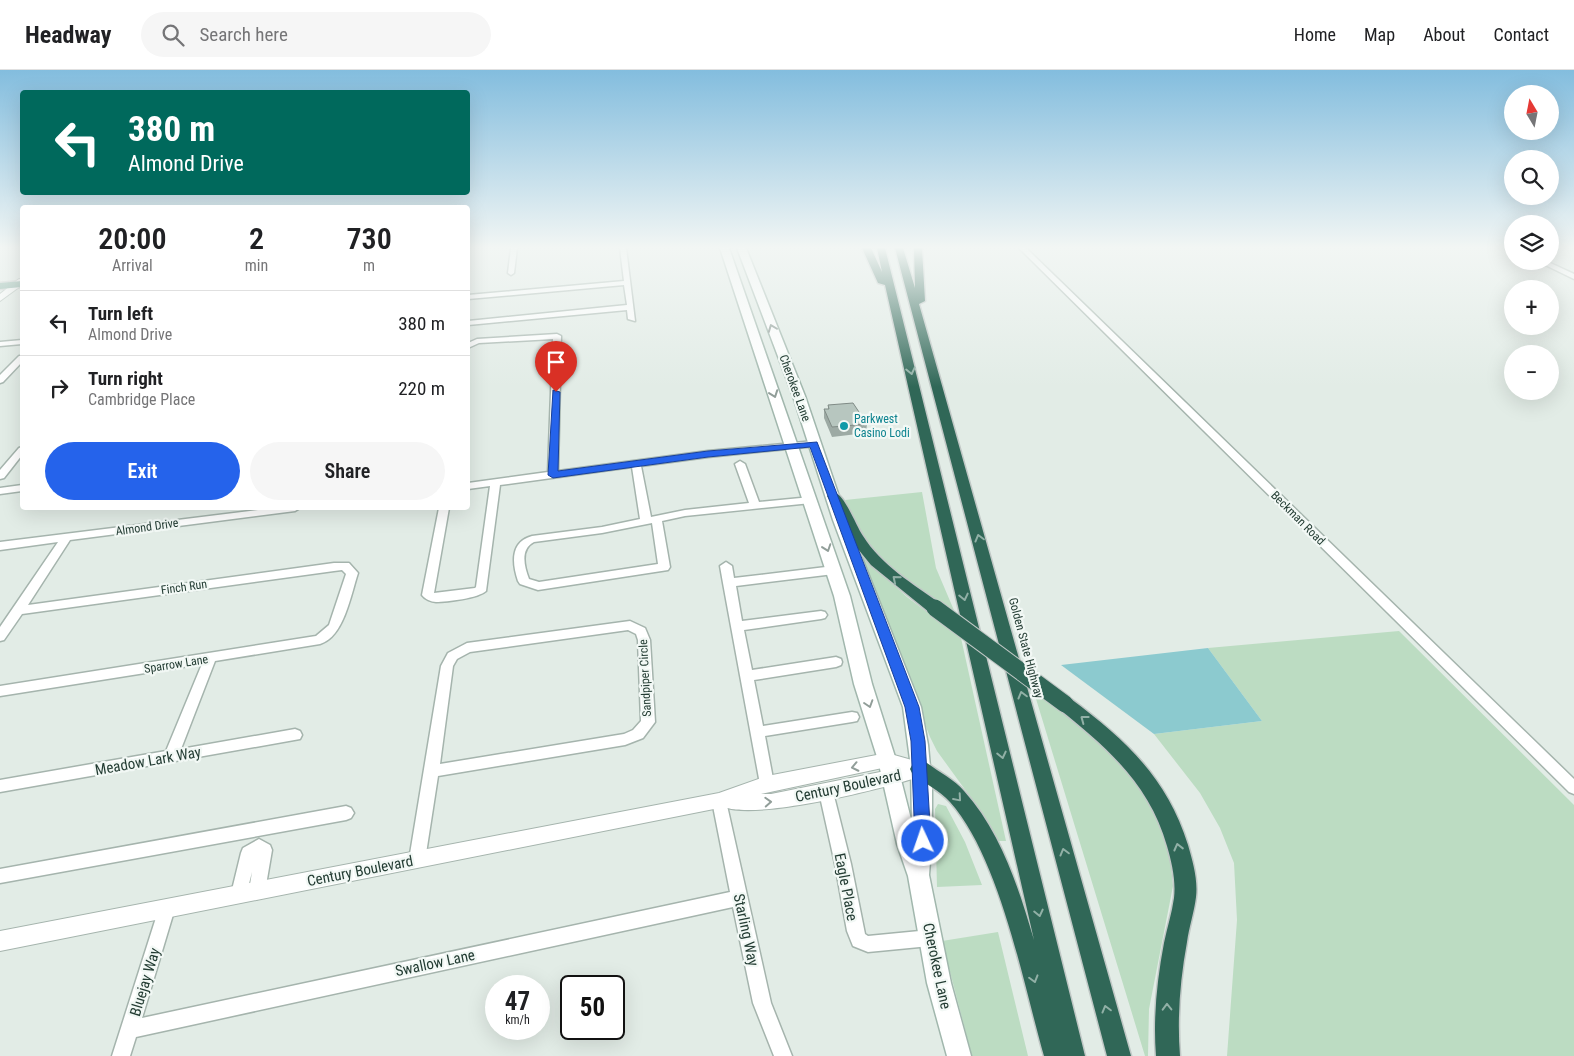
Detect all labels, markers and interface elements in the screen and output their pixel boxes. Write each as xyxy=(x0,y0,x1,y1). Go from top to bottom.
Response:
search box xyxy=(141,12,491,57)
text: Headway xyxy=(25,21,111,49)
icon: search xyxy=(159,21,187,49)
text: Search here xyxy=(199,23,288,46)
text: Home xyxy=(1294,24,1336,45)
text: Map xyxy=(1364,24,1395,45)
text: About xyxy=(1423,24,1465,45)
text: Contact xyxy=(1493,24,1549,45)
north arrow xyxy=(1504,85,1559,140)
map controls xyxy=(1504,85,1559,400)
text: 380 m xyxy=(128,109,215,150)
icon: left xyxy=(45,110,110,175)
button: search xyxy=(1504,150,1559,205)
text: Almond Drive xyxy=(128,151,244,176)
button: layers xyxy=(1504,215,1559,270)
text: 20:00 xyxy=(98,221,167,256)
text: 2 xyxy=(249,221,264,256)
text: 730 xyxy=(346,221,392,256)
text: Arrival xyxy=(112,256,153,275)
text: min xyxy=(245,256,268,275)
text: m xyxy=(363,256,375,275)
button: + xyxy=(1504,280,1559,335)
text: Turn left xyxy=(88,302,153,325)
icon: left xyxy=(45,309,73,337)
text: 380 m xyxy=(398,312,445,335)
one-way arrow xyxy=(768,324,778,333)
text: Almond Drive xyxy=(88,325,172,344)
pin xyxy=(535,341,577,392)
button: − xyxy=(1504,345,1559,400)
icon: arrive xyxy=(542,348,570,376)
street label: Cherokee Lane xyxy=(776,353,814,424)
one-way arrow xyxy=(905,366,916,375)
text: Turn right xyxy=(88,367,163,390)
icon: right xyxy=(45,374,73,402)
text: 220 m xyxy=(398,377,445,400)
one-way arrow xyxy=(768,389,778,397)
text: Cambridge Place xyxy=(88,390,195,409)
place label: Parkwest Casino Lodi xyxy=(854,412,910,440)
marker: Parkwest Casino Lodi xyxy=(838,420,850,432)
button: Exit xyxy=(45,442,240,500)
button: Share xyxy=(250,442,445,500)
street label: Beckman Road xyxy=(1268,488,1328,548)
street label: Almond Drive xyxy=(115,516,180,538)
one-way arrow xyxy=(975,535,985,543)
one-way arrow xyxy=(821,543,831,551)
street label: Finch Run xyxy=(160,577,208,597)
one-way arrow xyxy=(893,577,902,585)
one-way arrow xyxy=(958,593,969,602)
street label: Golden State Highway xyxy=(1006,596,1046,700)
street label: Sandpiper Circle xyxy=(636,639,654,717)
street label: Sparrow Lane xyxy=(143,652,209,676)
one-way arrow xyxy=(1017,691,1028,699)
one-way arrow xyxy=(863,700,873,708)
one-way arrow xyxy=(1081,716,1090,725)
street label: Meadow Lark Way xyxy=(94,743,202,779)
one-way arrow xyxy=(996,751,1007,760)
one-way arrow xyxy=(851,761,860,772)
street label: Century Boulevard xyxy=(794,766,902,806)
one-way arrow xyxy=(953,793,962,802)
one-way arrow xyxy=(764,796,772,807)
position arrow xyxy=(896,814,948,866)
one-way arrow xyxy=(1174,844,1184,852)
one-way arrow xyxy=(1059,847,1070,856)
street label: Eagle Place xyxy=(831,851,861,923)
street label: Century Boulevard xyxy=(305,852,415,890)
street label: Starling Way xyxy=(730,892,762,968)
one-way arrow xyxy=(1033,909,1044,918)
street label: Cherokee Lane xyxy=(919,921,955,1011)
street label: Bluejay Way xyxy=(126,946,164,1018)
street label: Swallow Lane xyxy=(394,946,476,980)
one-way arrow xyxy=(1029,974,1039,982)
speed limit sign: 50 xyxy=(560,975,625,1040)
text: 47 xyxy=(505,987,530,1016)
one-way arrow xyxy=(1162,1003,1172,1011)
one-way arrow xyxy=(1101,1004,1112,1013)
text: km/h xyxy=(505,1013,530,1027)

